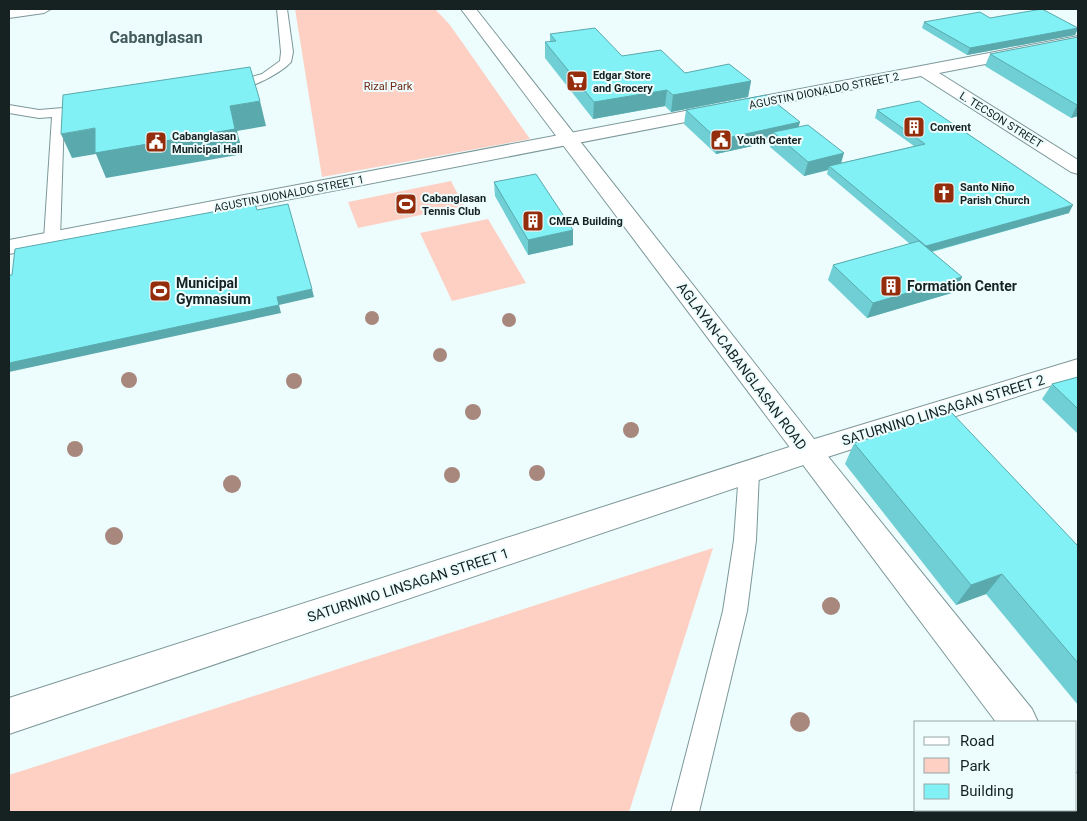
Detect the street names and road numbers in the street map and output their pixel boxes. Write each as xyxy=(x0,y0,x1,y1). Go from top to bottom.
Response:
street label: AGUSTIN DIONALDO STREET 2 xyxy=(748,70,900,112)
street label: L. TECSON STREET xyxy=(957,89,1045,151)
street label: AGUSTIN DIONALDO STREET 1 xyxy=(213,173,365,215)
street label: AGLAYAN-CABANGLASAN ROAD xyxy=(674,279,810,453)
street label: SATURNINO LINSAGAN STREET 2 xyxy=(840,371,1046,449)
street label: SATURNINO LINSAGAN STREET 1 xyxy=(305,545,511,625)

